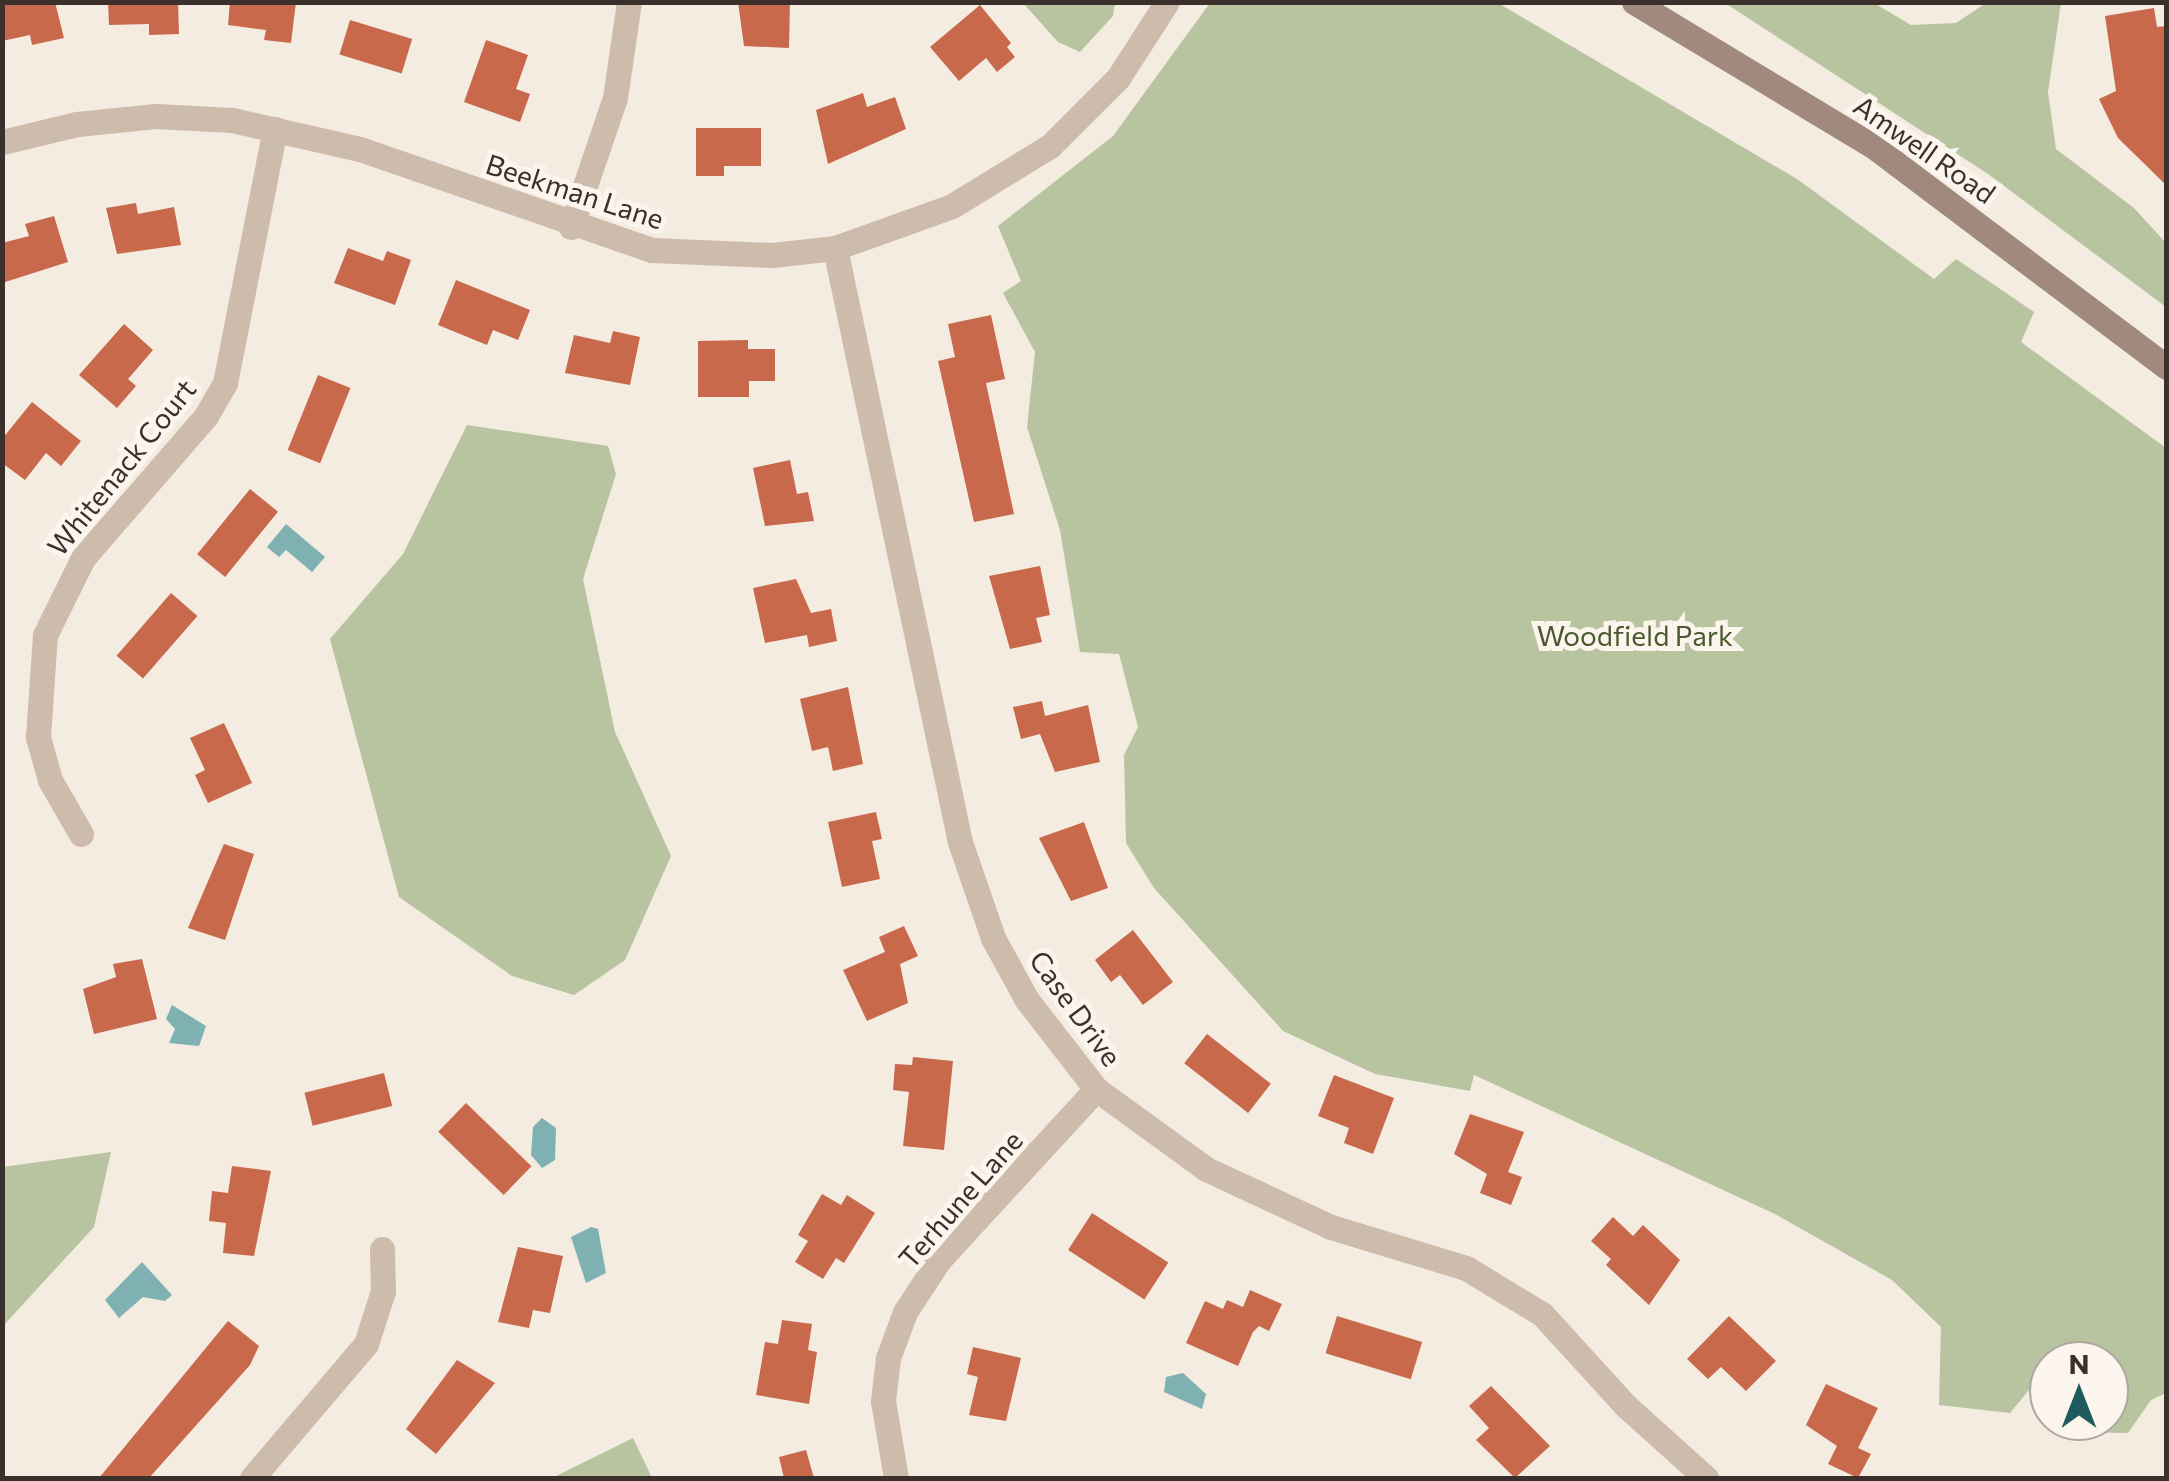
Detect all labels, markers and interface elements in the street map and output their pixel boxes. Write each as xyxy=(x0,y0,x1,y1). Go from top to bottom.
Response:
street label: Amwell Road xyxy=(1848,88,2002,210)
street label: Beekman Lane xyxy=(482,146,668,236)
street label: Whitenack Court xyxy=(40,372,202,562)
park label: Woodfield Park xyxy=(1537,618,1733,652)
street label: Case Drive xyxy=(1023,944,1129,1072)
street label: Terhune Lane xyxy=(891,1123,1029,1275)
north arrow xyxy=(2029,1341,2129,1441)
text: N xyxy=(2069,1346,2090,1380)

